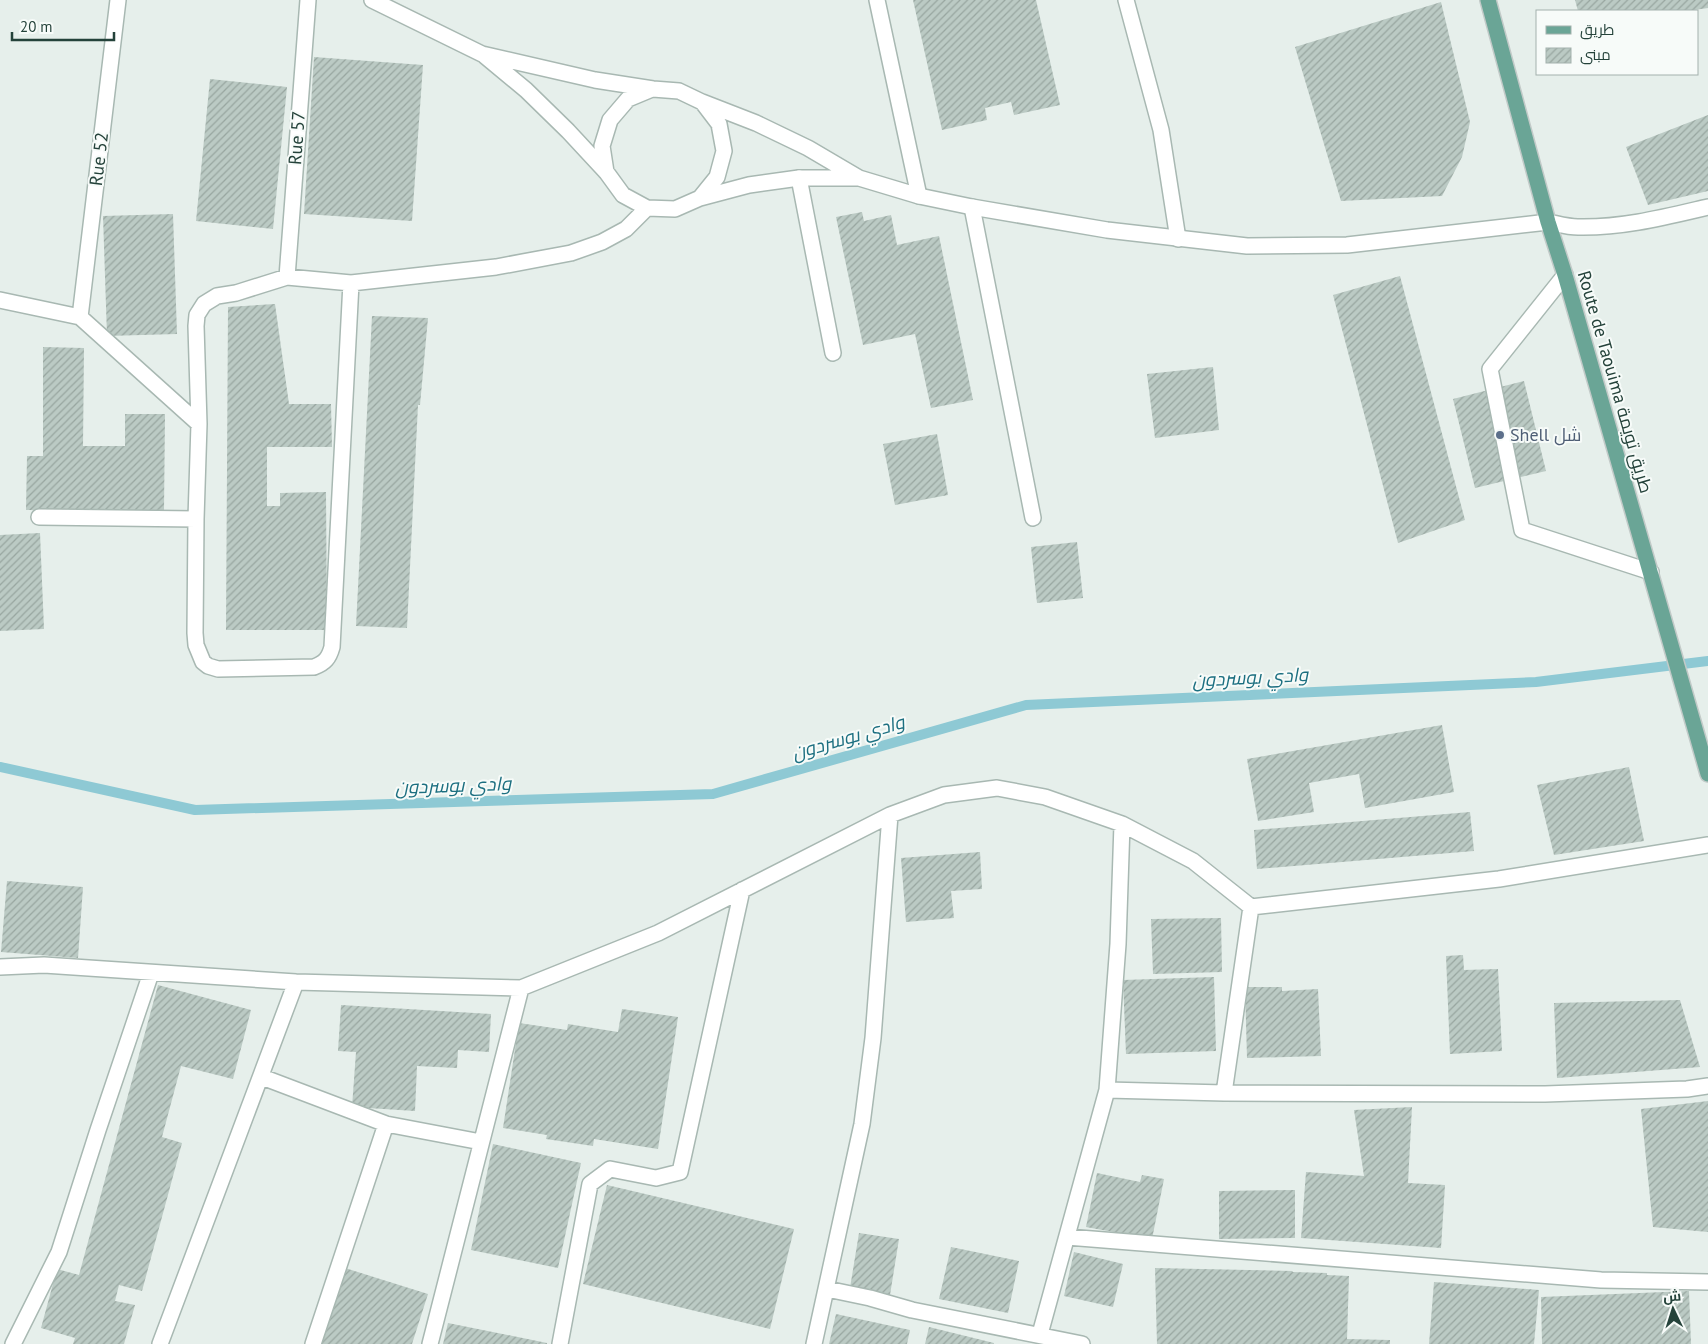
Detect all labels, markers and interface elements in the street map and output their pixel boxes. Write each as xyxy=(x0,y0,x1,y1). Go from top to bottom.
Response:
scale bar xyxy=(12,10,115,42)
legend xyxy=(1536,10,1698,75)
text: 20 m xyxy=(20,17,53,36)
text: طريق xyxy=(1580,20,1614,40)
text: مبنى xyxy=(1580,45,1611,65)
street label: Rue 57 xyxy=(283,110,310,166)
street label: Rue 52 xyxy=(84,131,113,187)
street label: Route de Taouima طريق تويمة xyxy=(1572,268,1658,496)
place label: Shell شل xyxy=(1510,423,1581,446)
marker: Shell شل xyxy=(1494,429,1506,441)
water label: وادي بوسردون xyxy=(1191,662,1310,696)
water label: وادي بوسردون xyxy=(789,709,910,768)
water label: وادي بوسردون xyxy=(395,771,513,803)
north arrow xyxy=(1648,1284,1698,1334)
text: ش xyxy=(1663,1286,1682,1306)

